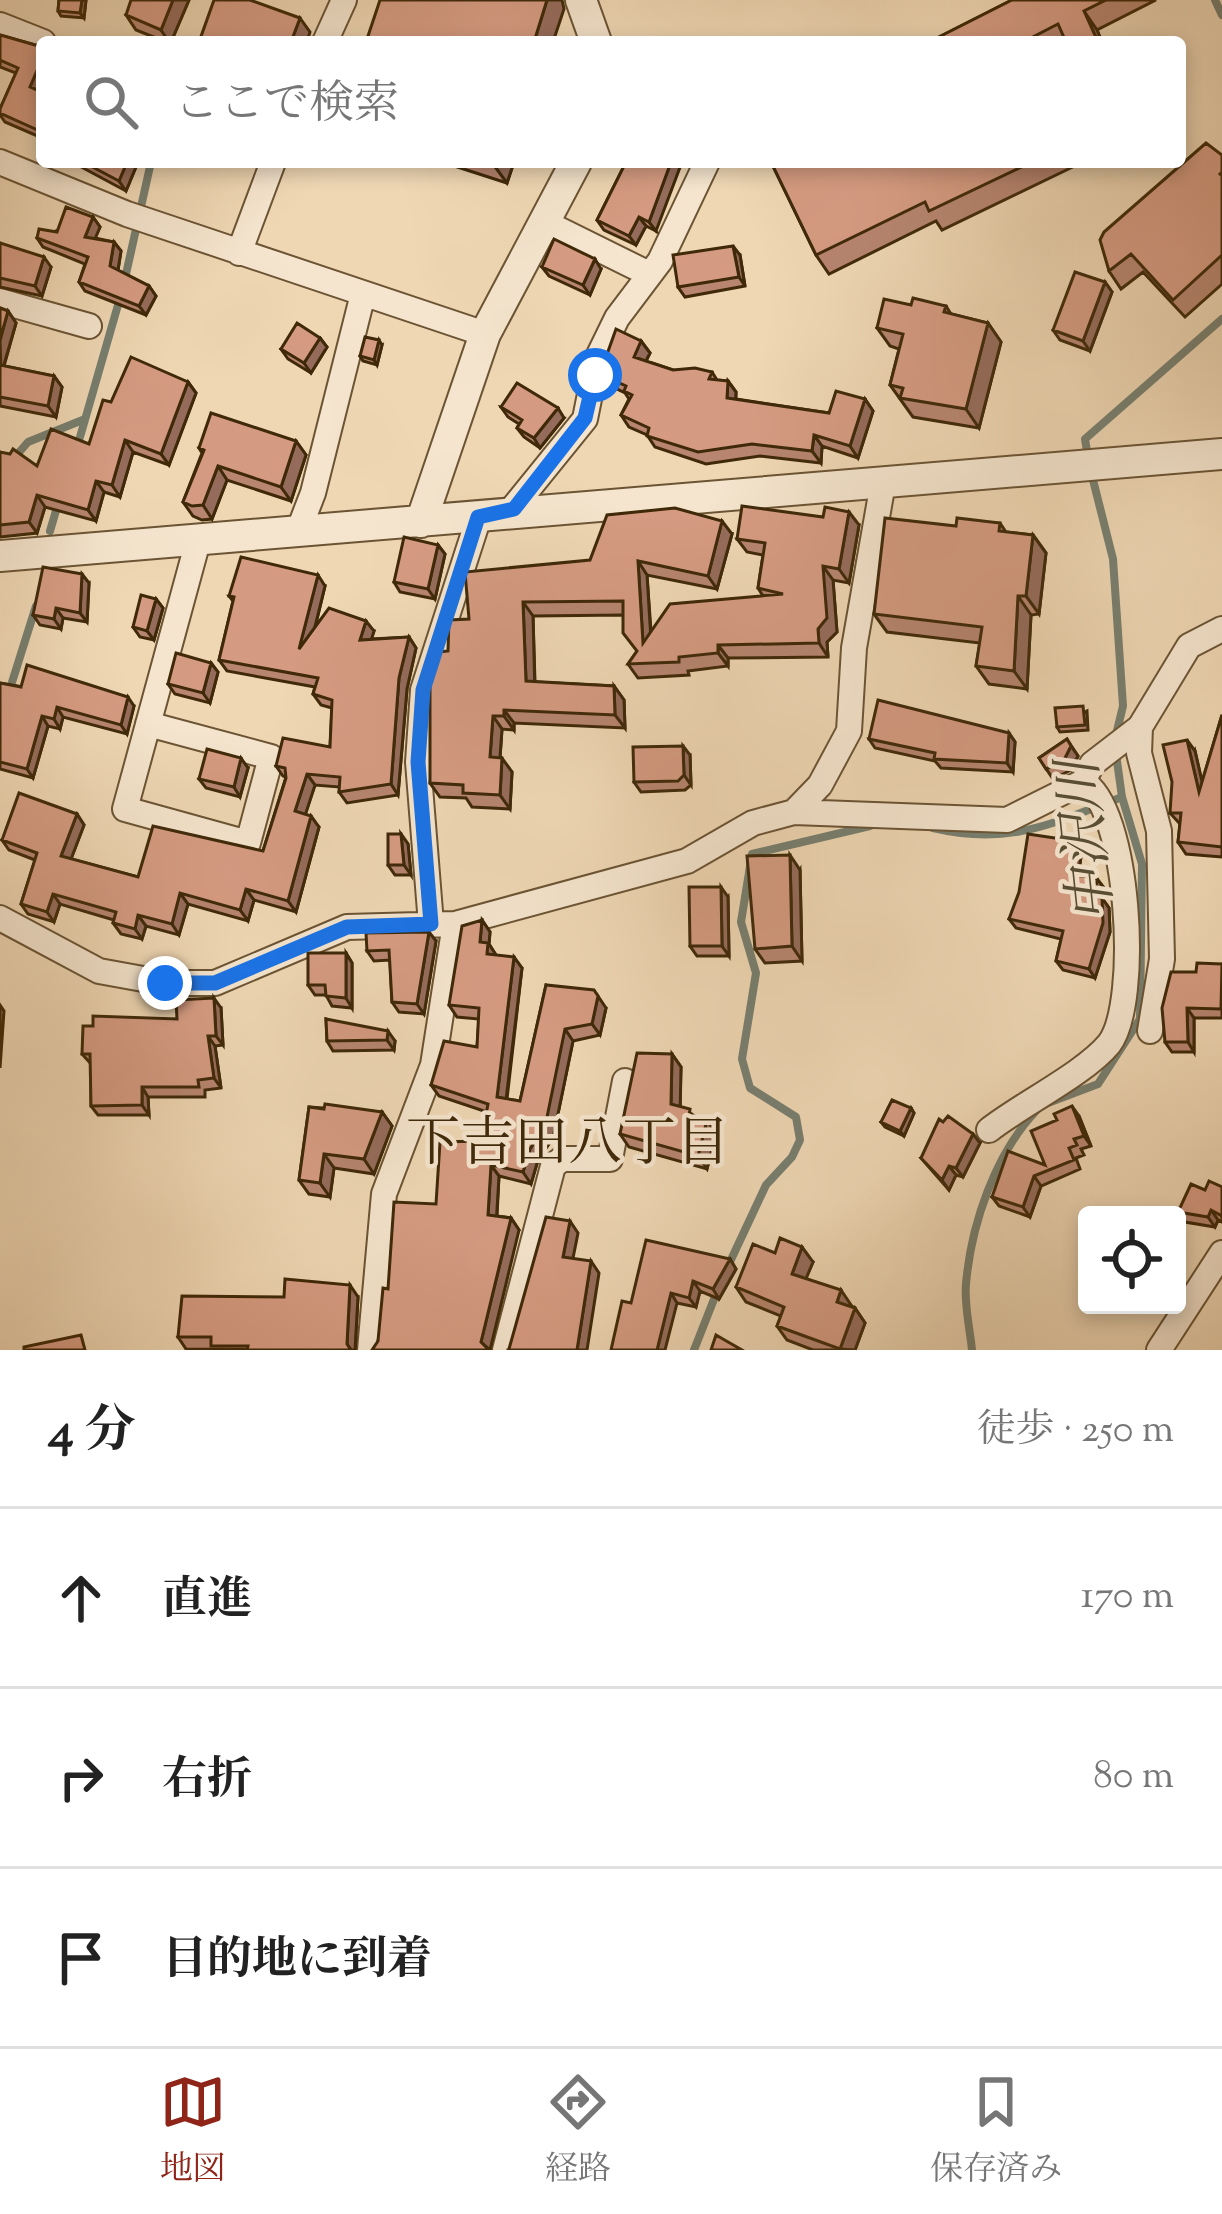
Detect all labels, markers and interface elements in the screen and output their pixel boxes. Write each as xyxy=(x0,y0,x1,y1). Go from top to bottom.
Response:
search box xyxy=(36,36,1186,168)
icon: search xyxy=(78,69,144,135)
text: ここで検索 xyxy=(174,74,399,139)
route start xyxy=(568,348,622,402)
water label: 中沢川 xyxy=(1042,751,1137,926)
route end xyxy=(138,956,192,1010)
district label: 下吉田八丁目 xyxy=(406,1108,730,1186)
map controls xyxy=(1078,1206,1186,1314)
button: locate xyxy=(1078,1206,1186,1314)
text: 4 分 xyxy=(48,1397,136,1470)
text: 徒歩 · 250 m xyxy=(977,1404,1174,1460)
icon: ahead xyxy=(48,1565,114,1631)
text: 直進 xyxy=(162,1570,252,1635)
text: 170 m xyxy=(1081,1570,1174,1626)
icon: right xyxy=(48,1745,114,1811)
text: 右折 xyxy=(162,1750,252,1815)
text: 80 m xyxy=(1093,1750,1174,1806)
icon: arrive xyxy=(48,1925,114,1991)
text: 目的地に到着 xyxy=(162,1930,432,1995)
tab: 地図 xyxy=(160,2069,226,2195)
tab: 経路 xyxy=(545,2069,611,2195)
tab: 保存済み xyxy=(930,2069,1062,2195)

